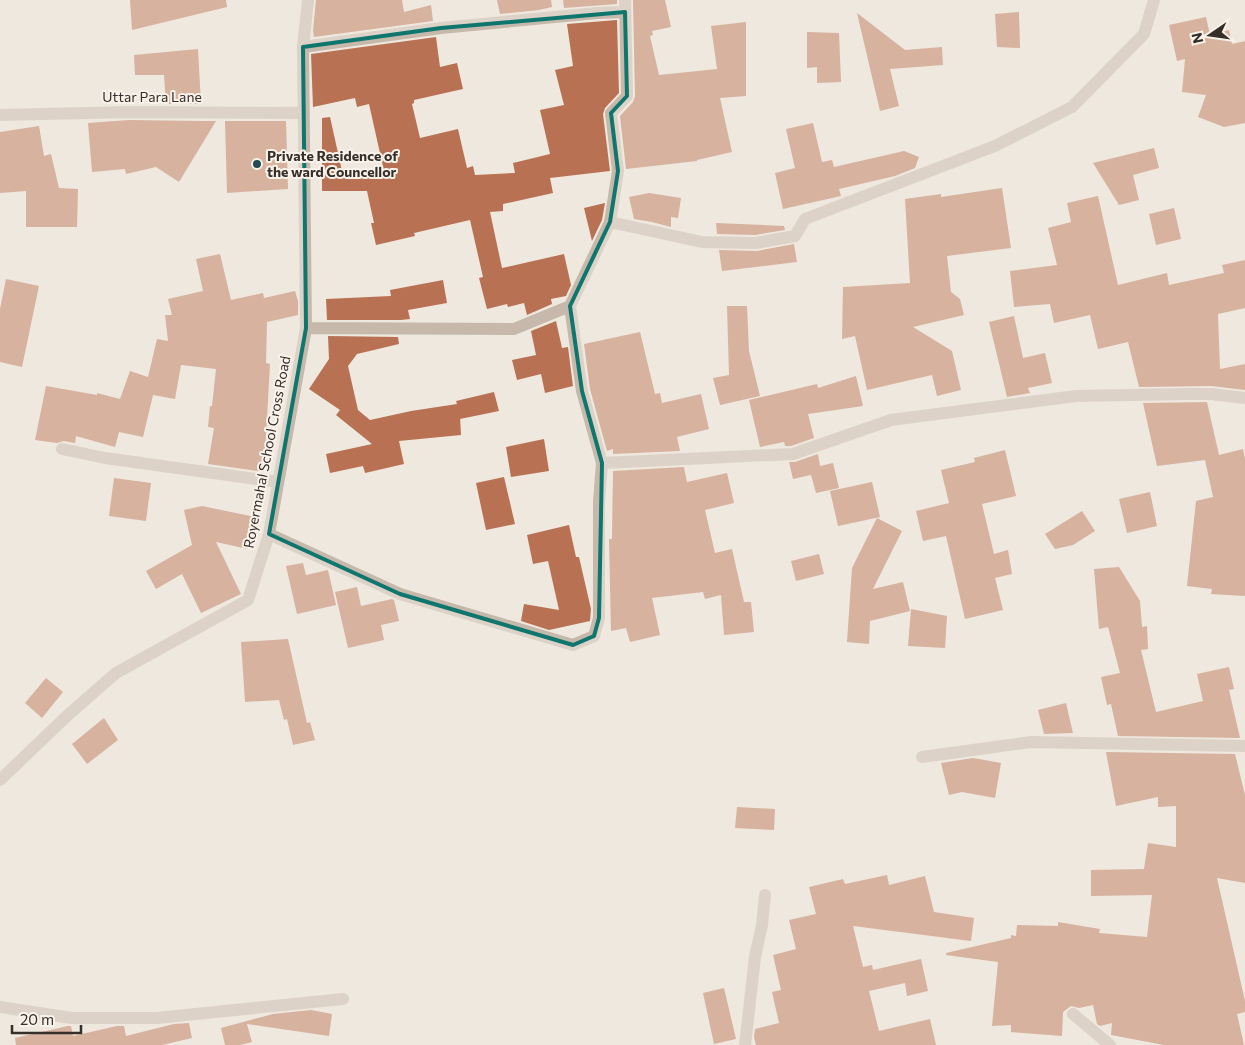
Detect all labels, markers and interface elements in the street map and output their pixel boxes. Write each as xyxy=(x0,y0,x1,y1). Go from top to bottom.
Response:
north arrow xyxy=(1185,10,1235,60)
text: N xyxy=(1187,31,1206,45)
street label: Uttar Para Lane xyxy=(102,88,202,105)
place label: Private Residence of the ward Councellor xyxy=(267,147,398,180)
marker: Private Residence of the ward Councellor xyxy=(251,158,263,170)
street label: Royermahal School Cross Road xyxy=(240,354,294,549)
scale bar xyxy=(12,1002,81,1034)
text: 20 m xyxy=(20,1010,54,1028)

